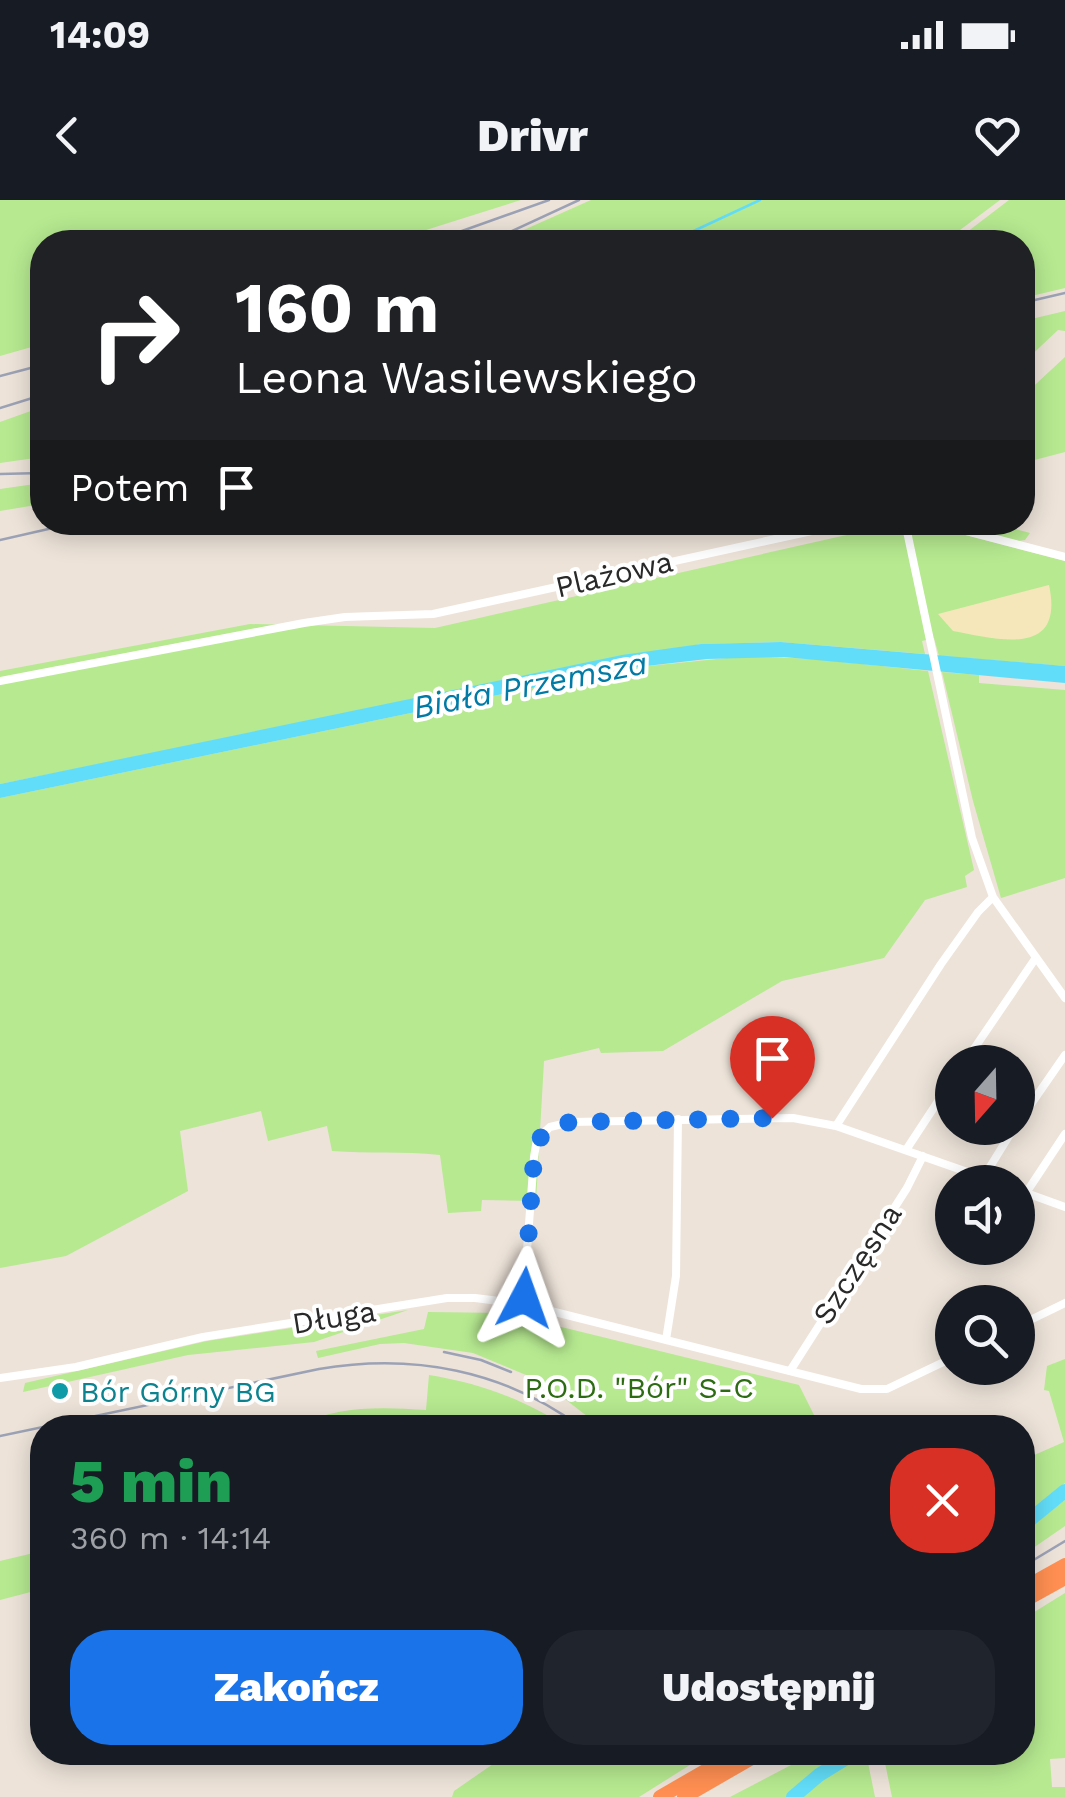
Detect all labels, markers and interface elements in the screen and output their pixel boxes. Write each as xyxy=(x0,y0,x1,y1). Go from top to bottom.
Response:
text: 14:09 xyxy=(50,13,150,57)
icon: back xyxy=(40,108,95,163)
icon: heart xyxy=(970,108,1025,163)
text: Drivr xyxy=(477,109,588,162)
text: 160 m xyxy=(235,267,439,349)
icon: right xyxy=(70,270,200,400)
text: Leona Wasilewskiego xyxy=(235,351,698,404)
icon: arrive xyxy=(209,460,264,515)
text: Potem xyxy=(70,466,189,510)
street label: Plażowa xyxy=(552,544,676,604)
water label: Biała Przemsza xyxy=(410,644,650,726)
pin xyxy=(730,1016,815,1119)
icon: arrive xyxy=(745,1031,800,1086)
north arrow xyxy=(935,1045,1035,1145)
map controls xyxy=(935,1045,1035,1385)
button: sound xyxy=(935,1165,1035,1265)
street label: Szczęsna xyxy=(805,1197,909,1331)
position arrow xyxy=(472,1246,576,1350)
button: search xyxy=(935,1285,1035,1385)
street label: Długa xyxy=(290,1293,378,1341)
park label: P.O.D. "Bór" S-C xyxy=(524,1370,754,1405)
place label: Bór Górny BG xyxy=(80,1374,276,1409)
marker: Bór Górny BG xyxy=(49,1380,71,1402)
text: 5 min xyxy=(70,1446,232,1517)
button: close xyxy=(890,1448,995,1553)
text: 360 m · 14:14 xyxy=(70,1519,271,1557)
button: Zakończ xyxy=(70,1630,523,1745)
button: Udostępnij xyxy=(543,1630,995,1745)

